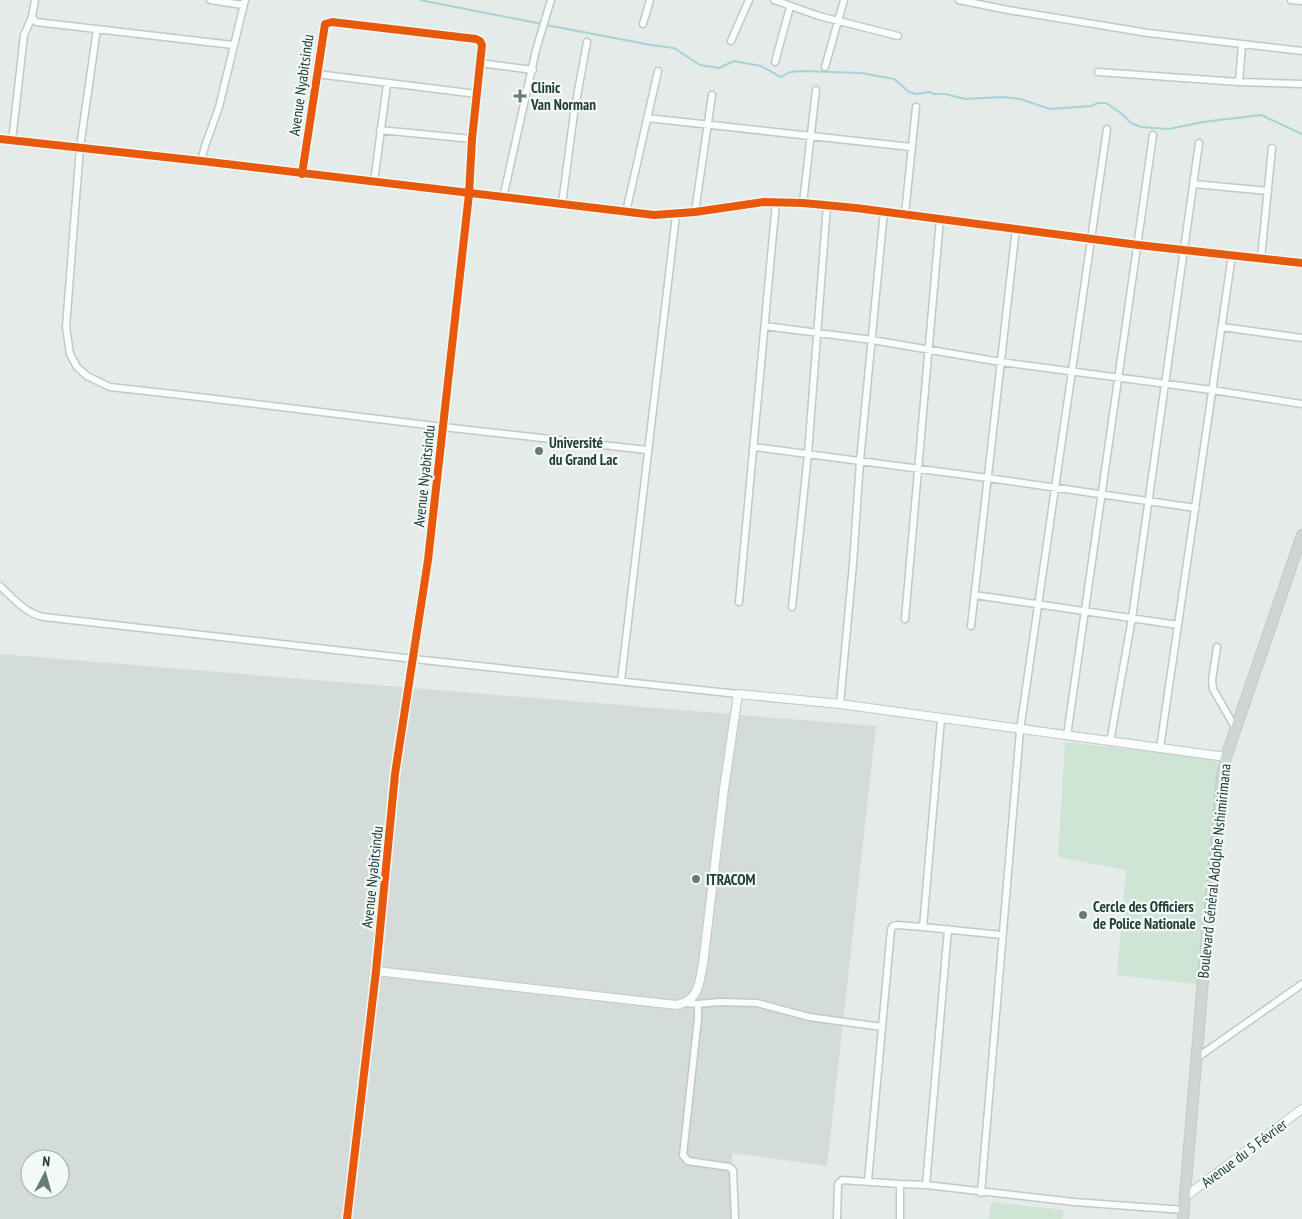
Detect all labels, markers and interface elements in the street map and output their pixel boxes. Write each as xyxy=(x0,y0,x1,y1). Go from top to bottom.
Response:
street label: Avenue Nyabitsindu xyxy=(284,33,318,137)
place label: Clinic Van Norman xyxy=(530,78,596,114)
marker: Clinic Van Norman xyxy=(513,89,527,103)
street label: Avenue Nyabitsindu xyxy=(409,424,439,528)
place label: Université du Grand Lac xyxy=(549,433,618,469)
marker: Université du Grand Lac xyxy=(533,445,545,457)
street label: Boulevard Général Adolphe Nshimirimana xyxy=(1193,763,1235,979)
street label: Avenue Nyabitsindu xyxy=(357,825,387,929)
place label: ITRACOM xyxy=(706,870,756,889)
marker: ITRACOM xyxy=(690,873,702,885)
place label: Cercle des Officiers de Police Nationale xyxy=(1093,897,1196,933)
marker: Cercle des Officiers de Police Nationale xyxy=(1077,909,1089,921)
street label: Avenue du 5 Février xyxy=(1197,1114,1291,1192)
north arrow xyxy=(20,1149,70,1199)
text: N xyxy=(42,1152,51,1170)

